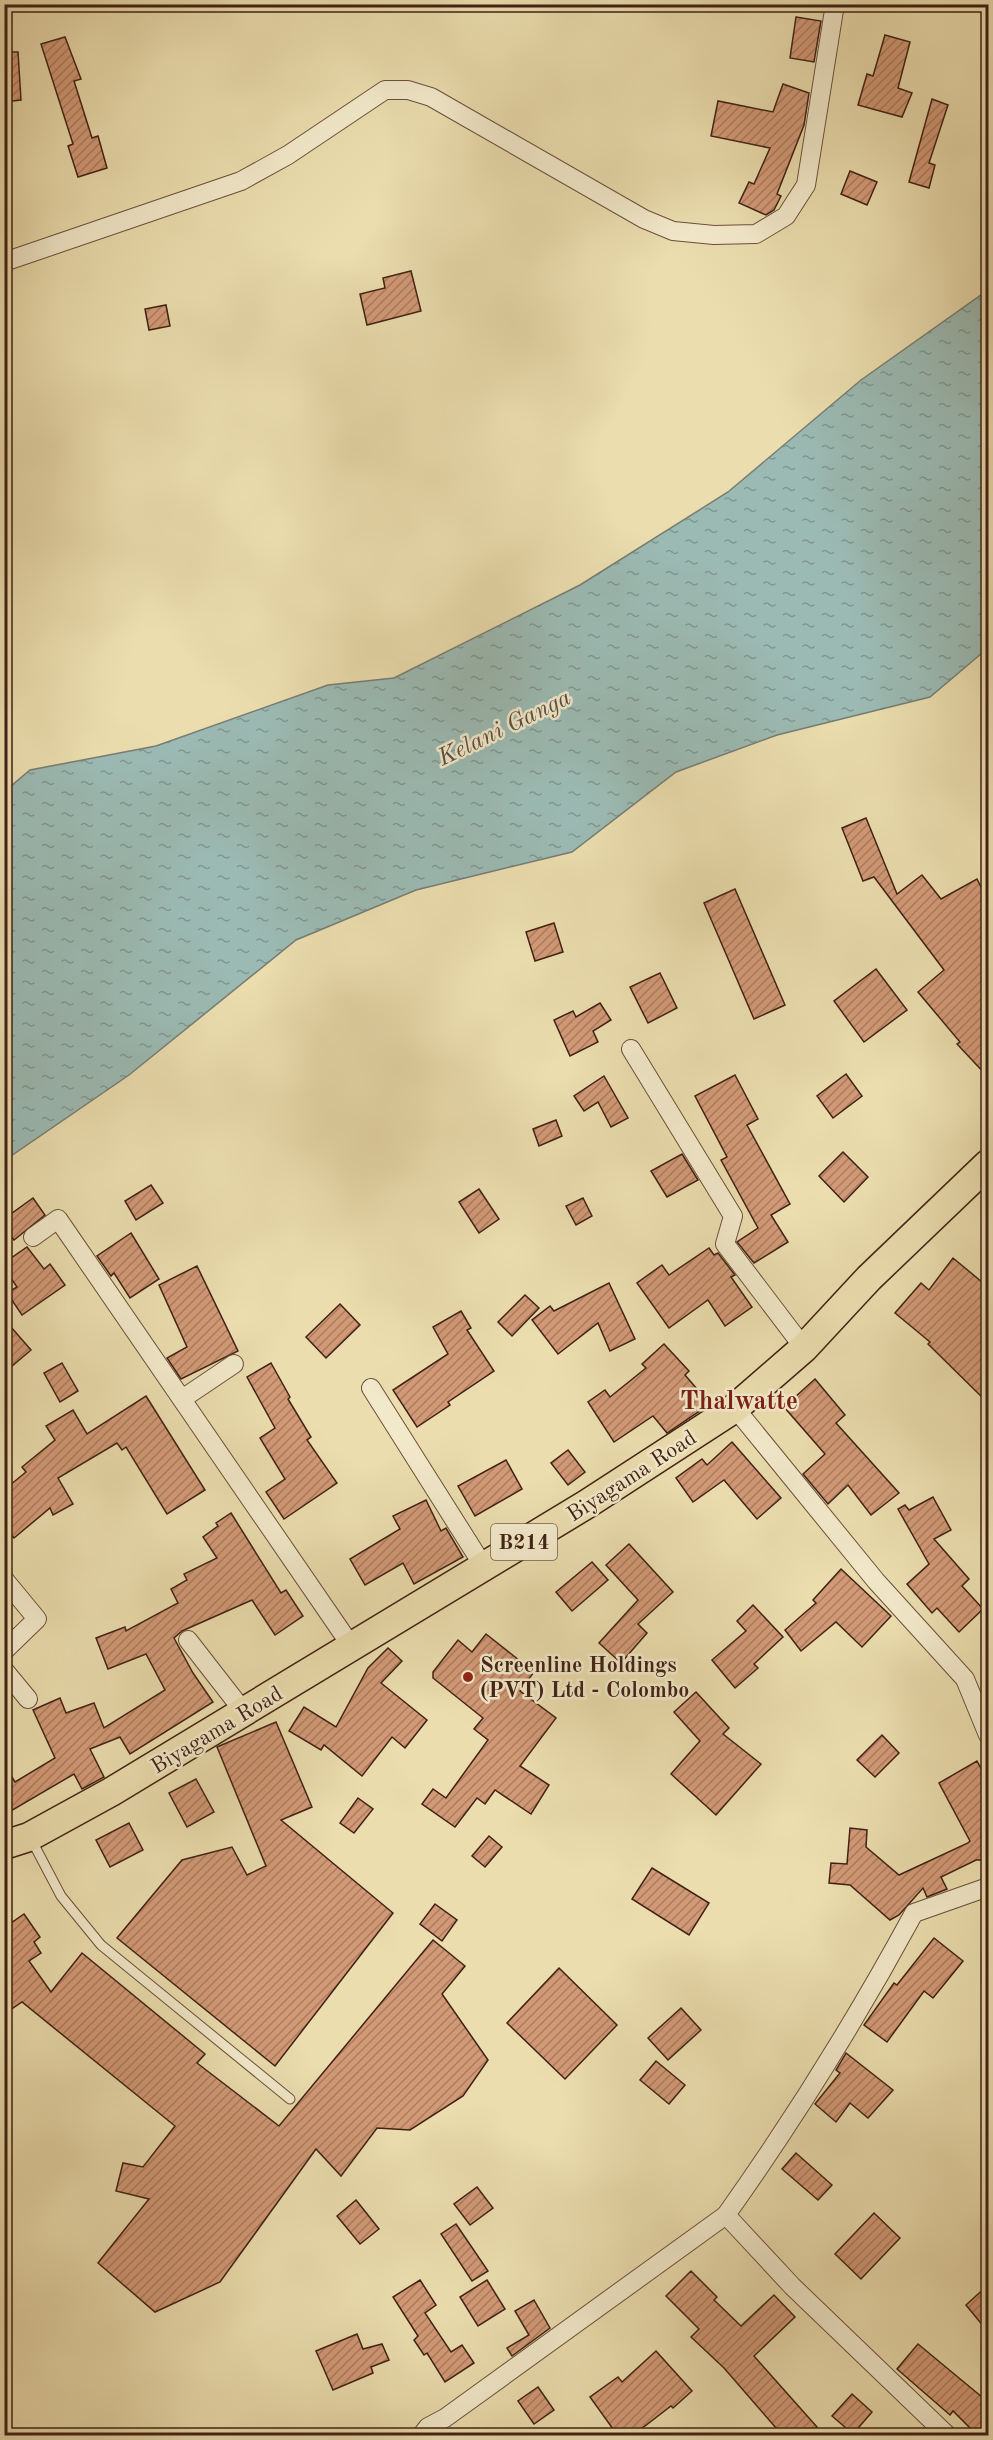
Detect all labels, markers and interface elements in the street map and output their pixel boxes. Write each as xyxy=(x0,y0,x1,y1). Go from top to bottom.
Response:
water label: Kelani Ganga xyxy=(434,686,575,772)
district label: Thalwatte xyxy=(680,1389,798,1415)
street label: Biyagama Road xyxy=(564,1427,701,1527)
road number: B214 xyxy=(491,1524,557,1560)
place label: Screenline Holdings (PVT) Ltd - Colombo xyxy=(480,1655,689,1702)
marker: Screenline Holdings (PVT) Ltd - Colombo xyxy=(461,1670,475,1684)
street label: Biyagama Road xyxy=(147,1683,287,1779)

